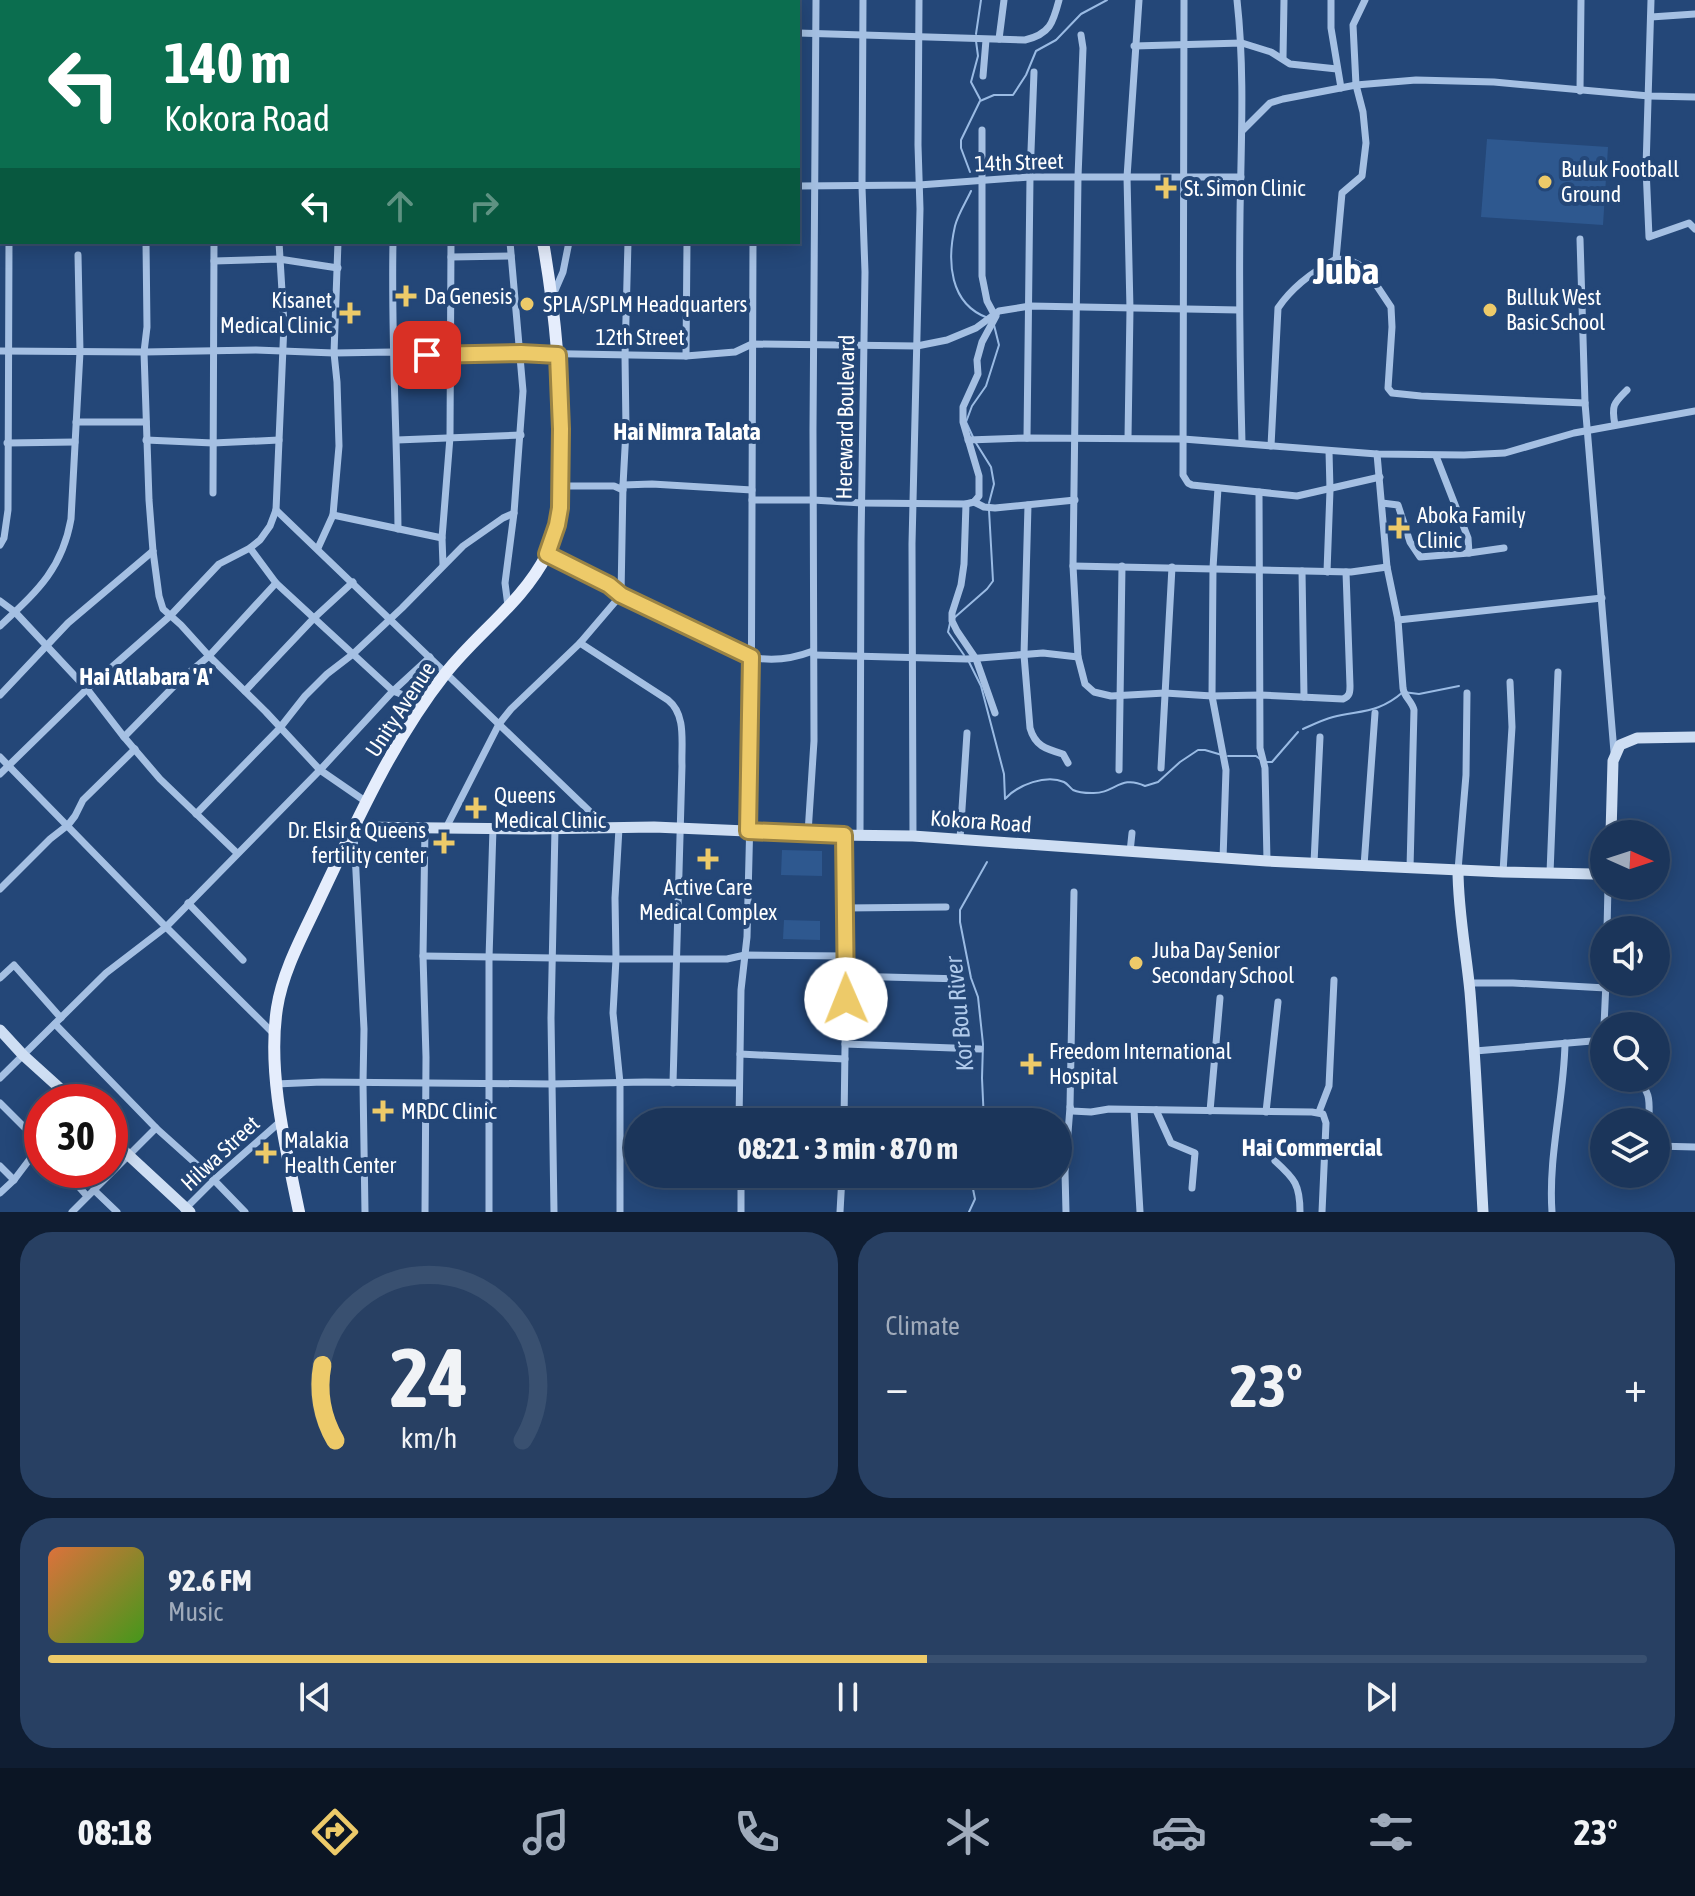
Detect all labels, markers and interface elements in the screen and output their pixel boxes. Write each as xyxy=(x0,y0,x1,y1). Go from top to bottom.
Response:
text: 140 m xyxy=(164,31,291,95)
icon: left xyxy=(32,32,136,136)
text: Kokora Road xyxy=(164,97,330,139)
street label: 14th Street xyxy=(974,147,1064,177)
place label: Buluk Football Ground xyxy=(1561,156,1679,207)
marker: Buluk Football Ground xyxy=(1536,173,1554,191)
place label: St. Simon Clinic xyxy=(1184,175,1306,201)
marker: St. Simon Clinic xyxy=(1155,177,1177,199)
icon: left xyxy=(294,184,338,228)
icon: ahead xyxy=(378,184,422,228)
icon: right xyxy=(462,184,506,228)
district label: Juba xyxy=(1312,249,1379,292)
place label: Da Genesis xyxy=(424,283,513,309)
place label: Bulluk West Basic School xyxy=(1506,284,1605,335)
marker: Da Genesis xyxy=(395,285,417,307)
place label: Kisanet Medical Clinic xyxy=(220,287,333,338)
place label: SPLA/SPLM Headquarters xyxy=(543,291,748,317)
marker: SPLA/SPLM Headquarters xyxy=(518,295,536,313)
marker: Bulluk West Basic School xyxy=(1481,301,1499,319)
marker: Kisanet Medical Clinic xyxy=(339,302,361,324)
pin xyxy=(393,321,461,389)
street label: 12th Street xyxy=(596,324,684,350)
icon: arrive xyxy=(405,333,449,377)
street label: Hereward Boulevard xyxy=(831,334,859,500)
district label: Hai Nimra Talata xyxy=(613,418,761,445)
place label: Aboka Family Clinic xyxy=(1417,502,1526,553)
marker: Aboka Family Clinic xyxy=(1388,517,1410,539)
street label: Unity Avenue xyxy=(360,657,440,761)
district label: Hai Atlabara 'A' xyxy=(79,663,213,690)
place label: Queens Medical Clinic xyxy=(494,782,607,833)
marker: Queens Medical Clinic xyxy=(465,797,487,819)
street label: Kokora Road xyxy=(929,804,1033,838)
place label: Dr. Elsir & Queens fertility center xyxy=(287,817,426,868)
north arrow xyxy=(1590,820,1670,900)
map controls xyxy=(1590,820,1670,1188)
marker: Dr. Elsir & Queens fertility center xyxy=(433,832,455,854)
marker: Active Care Medical Complex xyxy=(697,848,719,870)
place label: Active Care Medical Complex xyxy=(639,874,777,925)
button: sound xyxy=(1590,916,1670,996)
place label: Juba Day Senior Secondary School xyxy=(1152,937,1294,988)
water label: Kor Bou River xyxy=(939,954,978,1073)
marker: Juba Day Senior Secondary School xyxy=(1127,954,1145,972)
position arrow xyxy=(804,957,888,1041)
button: search xyxy=(1590,1012,1670,1092)
place label: Freedom International Hospital xyxy=(1049,1038,1232,1089)
marker: Freedom International Hospital xyxy=(1020,1053,1042,1075)
speed limit sign: 30 xyxy=(24,1084,128,1188)
place label: MRDC Clinic xyxy=(401,1098,497,1124)
marker: MRDC Clinic xyxy=(372,1100,394,1122)
button: layers xyxy=(1590,1108,1670,1188)
street label: Hilwa Street xyxy=(175,1110,265,1196)
place label: Malakia Health Center xyxy=(284,1127,397,1178)
text: 08:21 · 3 min · 870 m xyxy=(738,1131,958,1165)
district label: Hai Commercial xyxy=(1242,1134,1383,1161)
marker: Malakia Health Center xyxy=(255,1142,277,1164)
text: Climate xyxy=(886,1311,960,1341)
text: 24 xyxy=(390,1329,468,1425)
text: 23° xyxy=(1230,1351,1303,1420)
text: − xyxy=(886,1361,908,1411)
text: + xyxy=(1624,1361,1647,1411)
text: km/h xyxy=(400,1421,457,1454)
text: 92.6 FM xyxy=(168,1563,252,1597)
text: Music xyxy=(168,1597,223,1627)
icon: previous xyxy=(293,1675,337,1719)
icon: pause xyxy=(826,1675,870,1719)
icon: next xyxy=(1359,1675,1403,1719)
icon: directions xyxy=(307,1804,363,1860)
icon: music xyxy=(518,1804,574,1860)
icon: phone xyxy=(729,1804,785,1860)
icon: climate xyxy=(940,1804,996,1860)
icon: car xyxy=(1151,1804,1207,1860)
icon: filters xyxy=(1363,1804,1419,1860)
text: 08:18 xyxy=(78,1811,152,1853)
text: 23° xyxy=(1574,1811,1617,1853)

